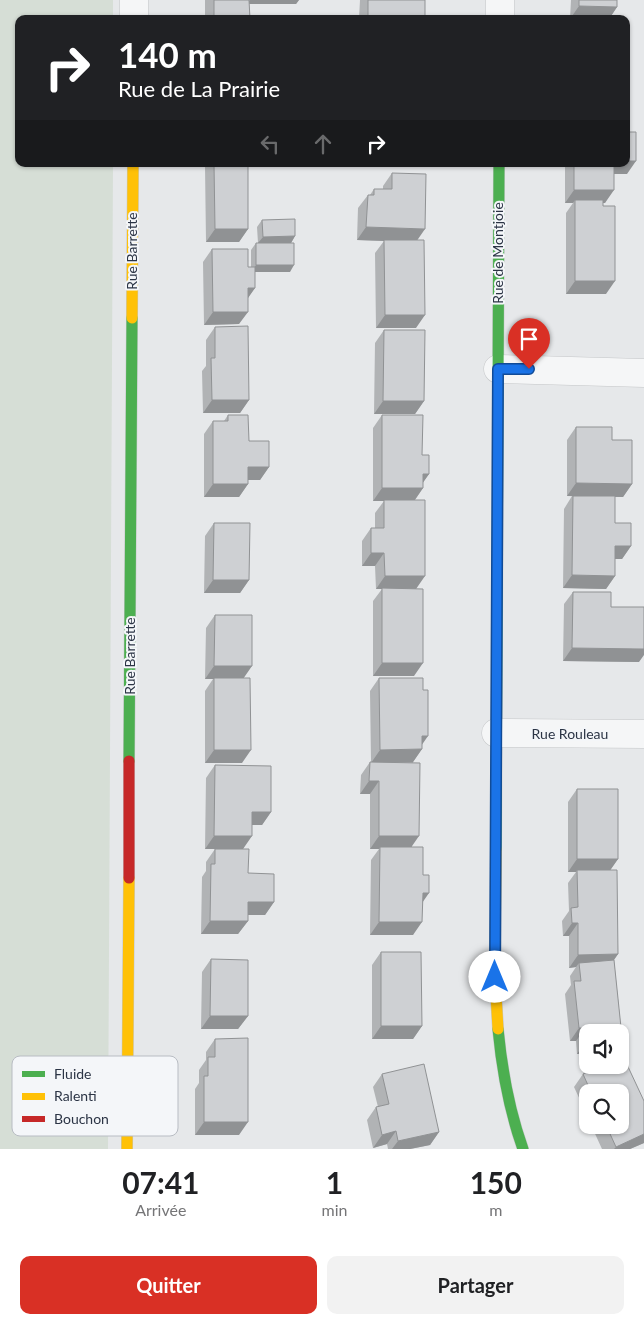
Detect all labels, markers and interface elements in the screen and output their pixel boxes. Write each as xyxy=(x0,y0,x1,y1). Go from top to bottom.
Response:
text: 140 m xyxy=(118,33,217,75)
icon: right xyxy=(35,35,100,100)
text: Rue de La Prairie xyxy=(118,75,280,102)
icon: left xyxy=(256,130,284,158)
icon: ahead xyxy=(309,130,337,158)
icon: right xyxy=(362,130,390,158)
street label: Rue de Montjoie xyxy=(489,202,506,304)
street label: Rue Barrette xyxy=(123,212,140,290)
pin xyxy=(508,318,550,369)
icon: arrive xyxy=(515,325,543,353)
street label: Rue Barrette xyxy=(121,617,138,695)
street label: Rue Rouleau xyxy=(532,725,608,742)
position arrow xyxy=(468,950,520,1002)
map controls xyxy=(579,1024,629,1134)
button: sound xyxy=(579,1024,629,1074)
legend xyxy=(12,1056,178,1136)
text: Fluide xyxy=(54,1065,92,1082)
button: search xyxy=(579,1084,629,1134)
text: Ralenti xyxy=(54,1087,97,1104)
text: Bouchon xyxy=(54,1110,109,1127)
text: 07:41 xyxy=(122,1164,199,1200)
text: 1 xyxy=(326,1164,343,1200)
text: 150 xyxy=(470,1164,522,1200)
text: Arrivée xyxy=(135,1200,186,1219)
text: min xyxy=(322,1200,348,1219)
text: m xyxy=(489,1200,502,1219)
button: Quitter xyxy=(20,1256,317,1314)
button: Partager xyxy=(327,1256,624,1314)

